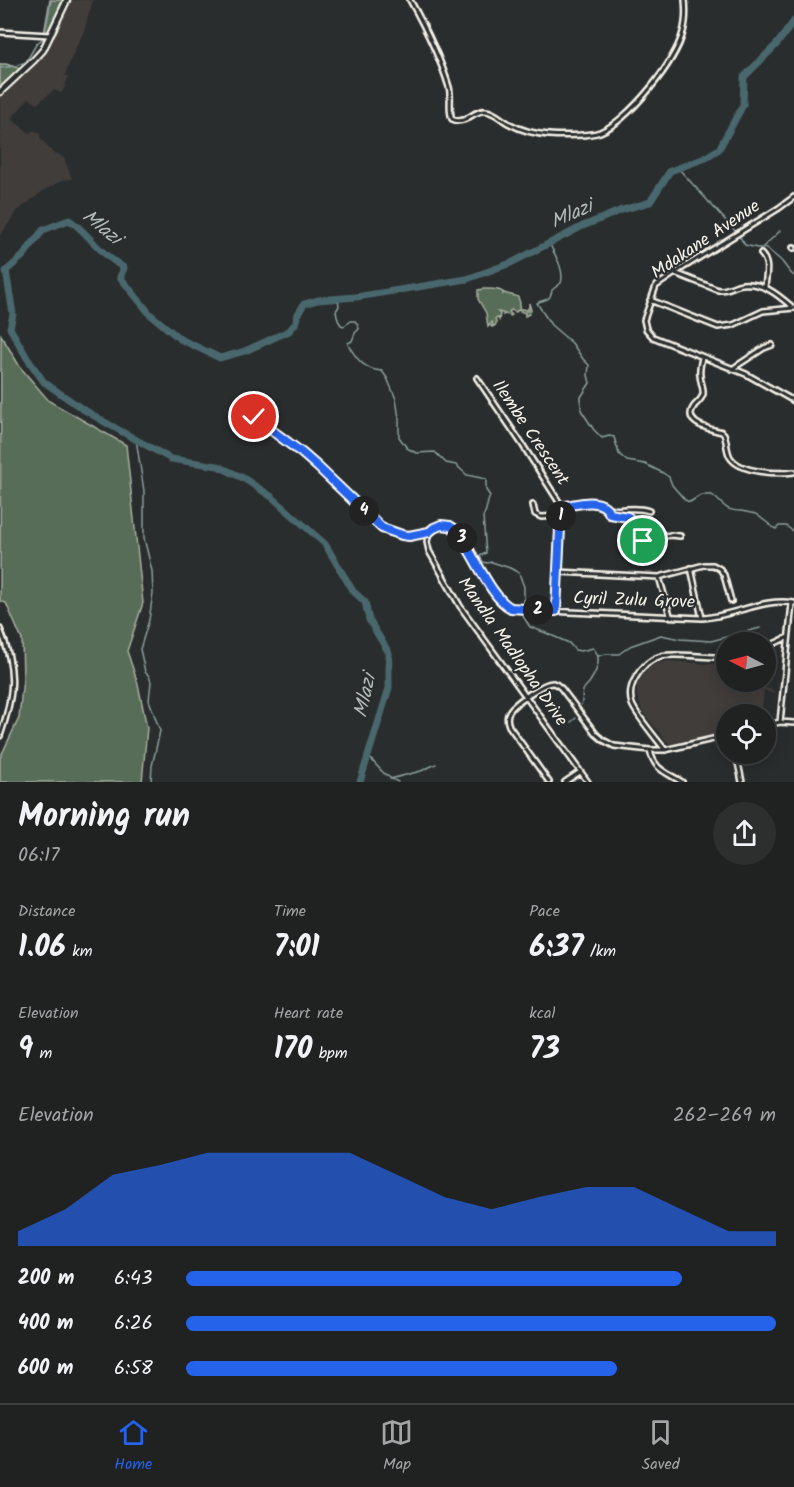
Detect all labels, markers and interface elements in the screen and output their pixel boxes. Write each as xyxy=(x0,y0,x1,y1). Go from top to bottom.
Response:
water label: Mlazi xyxy=(546,190,602,238)
street label: Mdakane Avenue xyxy=(645,193,767,287)
water label: Mlazi xyxy=(74,202,131,257)
street label: Ilembe Crescent xyxy=(484,374,577,493)
pin xyxy=(228,391,279,442)
icon: check xyxy=(237,400,270,433)
pin: 4 xyxy=(349,496,379,526)
text: 4 xyxy=(360,498,368,523)
pin: 1 xyxy=(546,501,576,531)
text: 1 xyxy=(559,503,563,528)
pin xyxy=(617,515,668,566)
pin: 3 xyxy=(447,523,477,553)
icon: arrive xyxy=(626,524,659,557)
text: 3 xyxy=(458,525,466,550)
street label: Mandla Madlopha Drive xyxy=(449,571,575,733)
street label: Cyril Zulu Grove xyxy=(573,584,695,618)
pin: 2 xyxy=(523,595,553,625)
text: 2 xyxy=(533,597,543,622)
north arrow xyxy=(716,632,776,692)
map controls xyxy=(716,632,776,764)
water label: Mlazi xyxy=(346,667,387,721)
button: locate xyxy=(716,704,776,764)
text: Morning run xyxy=(18,791,190,844)
button: share xyxy=(713,802,776,865)
text: 06:17 xyxy=(18,840,60,872)
text: Distance xyxy=(18,899,76,924)
text: Time xyxy=(274,899,306,924)
text: Pace xyxy=(529,899,560,924)
text: 1.06 xyxy=(18,924,66,972)
text: 7:01 xyxy=(274,924,320,972)
text: 6:37 xyxy=(529,924,584,972)
text: km xyxy=(66,939,92,964)
text: /km xyxy=(584,939,616,964)
text: Elevation xyxy=(18,1001,79,1026)
text: Heart rate xyxy=(274,1001,343,1026)
text: kcal xyxy=(529,1001,555,1026)
text: 9 xyxy=(18,1026,33,1074)
text: 170 xyxy=(274,1026,312,1074)
text: 73 xyxy=(529,1026,560,1074)
text: m xyxy=(33,1041,52,1066)
text: bpm xyxy=(312,1041,347,1066)
text: Elevation xyxy=(18,1100,94,1132)
text: 262–269 m xyxy=(673,1100,776,1132)
text: 200 m xyxy=(18,1263,74,1295)
text: 6:43 xyxy=(114,1263,152,1295)
text: 400 m xyxy=(18,1308,74,1340)
text: 6:26 xyxy=(114,1308,153,1340)
text: 600 m xyxy=(18,1353,73,1385)
text: 6:58 xyxy=(114,1353,153,1385)
tab: Home xyxy=(114,1416,152,1477)
tab: Map xyxy=(380,1416,413,1477)
tab: Saved xyxy=(642,1416,680,1477)

